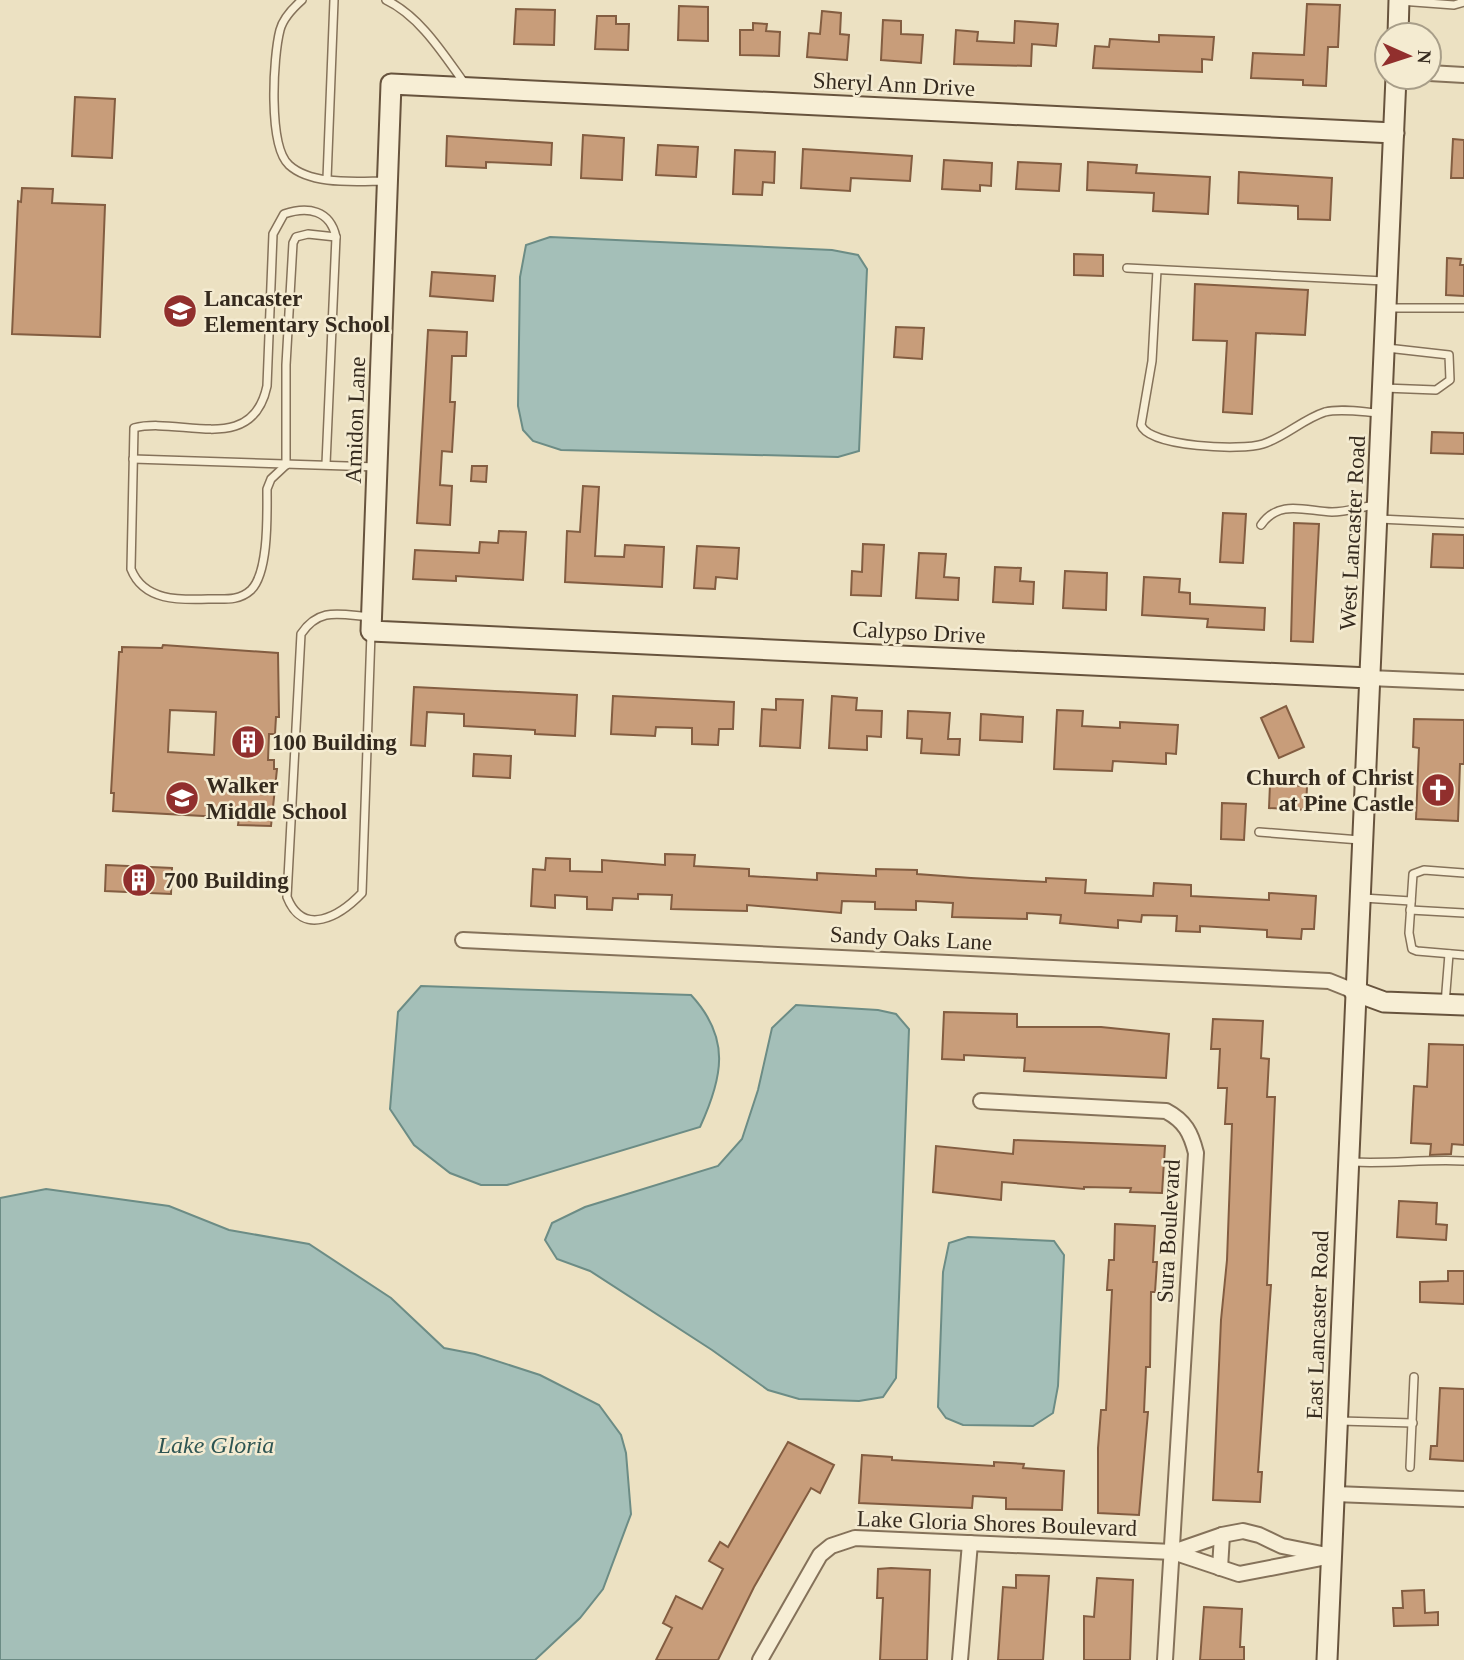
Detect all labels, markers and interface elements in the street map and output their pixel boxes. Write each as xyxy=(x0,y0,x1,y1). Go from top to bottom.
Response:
north arrow xyxy=(1373,21,1443,91)
text: N xyxy=(1414,49,1435,65)
street label: Sheryl Ann Drive xyxy=(812,68,976,101)
place label: Lancaster Elementary School xyxy=(204,286,390,337)
school or university icon: Lancaster Elementary School xyxy=(161,292,199,330)
street label: Amidon Lane xyxy=(341,356,370,484)
street label: West Lancaster Road xyxy=(1335,435,1370,631)
street label: Calypso Drive xyxy=(852,617,986,648)
building icon: 100 Building xyxy=(229,723,267,761)
place label: 100 Building xyxy=(272,730,397,755)
place label: Church of Christ at Pine Castle xyxy=(1246,765,1414,816)
church icon: Church of Christ at Pine Castle xyxy=(1419,771,1457,809)
place label: Walker Middle School xyxy=(206,773,347,824)
school or university icon: Walker Middle School xyxy=(163,779,201,817)
building icon: 700 Building xyxy=(120,861,158,899)
place label: 700 Building xyxy=(164,868,289,893)
street label: Sandy Oaks Lane xyxy=(829,922,993,955)
street label: Sura Boulevard xyxy=(1152,1158,1185,1303)
street label: East Lancaster Road xyxy=(1302,1230,1333,1420)
water label: Lake Gloria xyxy=(157,1432,274,1458)
street label: Lake Gloria Shores Boulevard xyxy=(856,1506,1138,1541)

